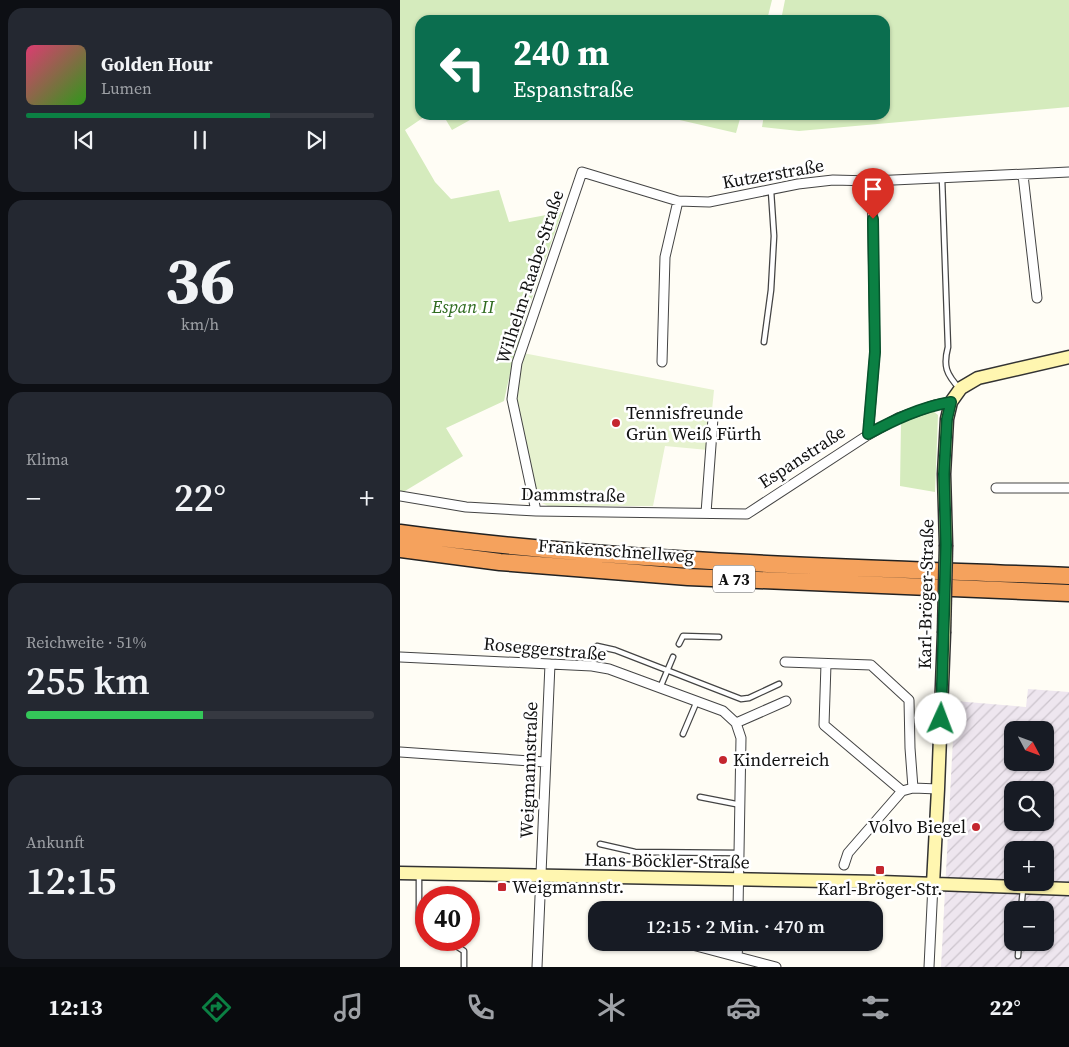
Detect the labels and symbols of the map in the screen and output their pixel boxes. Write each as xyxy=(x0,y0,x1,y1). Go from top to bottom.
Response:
street label: Kutzerstraße xyxy=(720,152,826,195)
pin xyxy=(852,168,894,219)
street label: Wilhelm-Raabe-Straße xyxy=(490,187,569,367)
park label: Espan II xyxy=(431,294,495,319)
place label: Tennisfreunde Grün Weiß Fürth xyxy=(626,400,762,446)
marker: Tennisfreunde Grün Weiß Fürth xyxy=(610,417,622,429)
street label: Espanstraße xyxy=(753,419,850,494)
street label: Dammstraße xyxy=(521,481,625,508)
street label: Karl-Bröger-Straße xyxy=(912,519,939,669)
street label: Frankenschnellweg xyxy=(537,533,695,568)
road number: A 73 xyxy=(713,566,755,592)
street label: Roseggerstraße xyxy=(482,631,608,666)
position arrow xyxy=(914,692,966,744)
street label: Weigmannstraße xyxy=(514,701,543,839)
north arrow xyxy=(1004,721,1054,771)
place label: Kinderreich xyxy=(733,747,830,772)
marker: Kinderreich xyxy=(717,754,729,766)
place label: Volvo Biegel xyxy=(868,814,966,839)
marker: Volvo Biegel xyxy=(970,821,982,833)
street label: Hans-Böckler-Straße xyxy=(584,847,750,874)
marker: Karl-Bröger-Str. xyxy=(874,864,886,876)
place label: Weigmannstr. xyxy=(512,874,624,899)
place label: Karl-Bröger-Str. xyxy=(817,876,943,901)
marker: Weigmannstr. xyxy=(496,881,508,893)
speed limit sign: 40 xyxy=(415,886,480,951)

